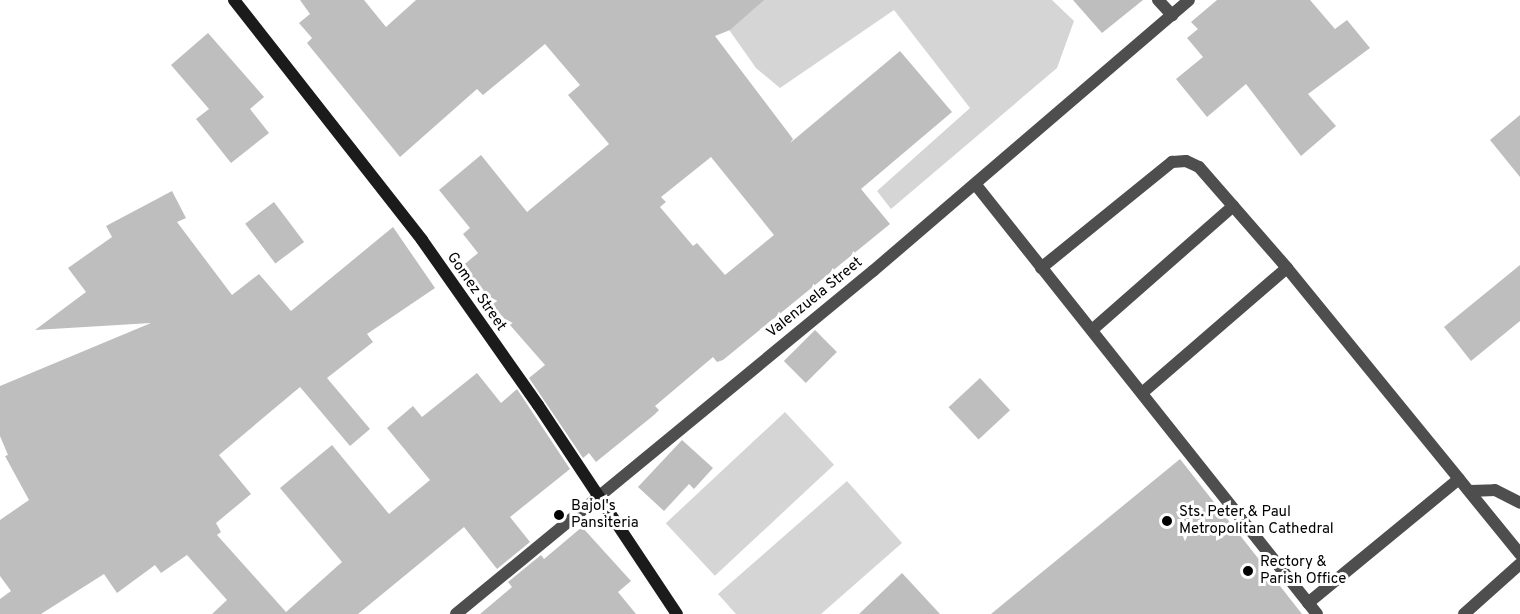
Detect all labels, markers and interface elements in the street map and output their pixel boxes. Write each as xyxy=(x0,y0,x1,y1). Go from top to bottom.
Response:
street label: Gomez Street xyxy=(442,249,510,335)
street label: Valenzuela Street xyxy=(764,254,866,342)
place label: Bajol's Pansiteria xyxy=(571,497,639,532)
place label: Sts. Peter & Paul Metropolitan Cathedral xyxy=(1179,503,1334,538)
marker: Bajol's Pansiteria xyxy=(552,508,566,522)
marker: Sts. Peter & Paul Metropolitan Cathedral xyxy=(1160,514,1174,528)
place label: Rectory & Parish Office xyxy=(1260,553,1346,588)
marker: Rectory & Parish Office xyxy=(1241,564,1255,578)

